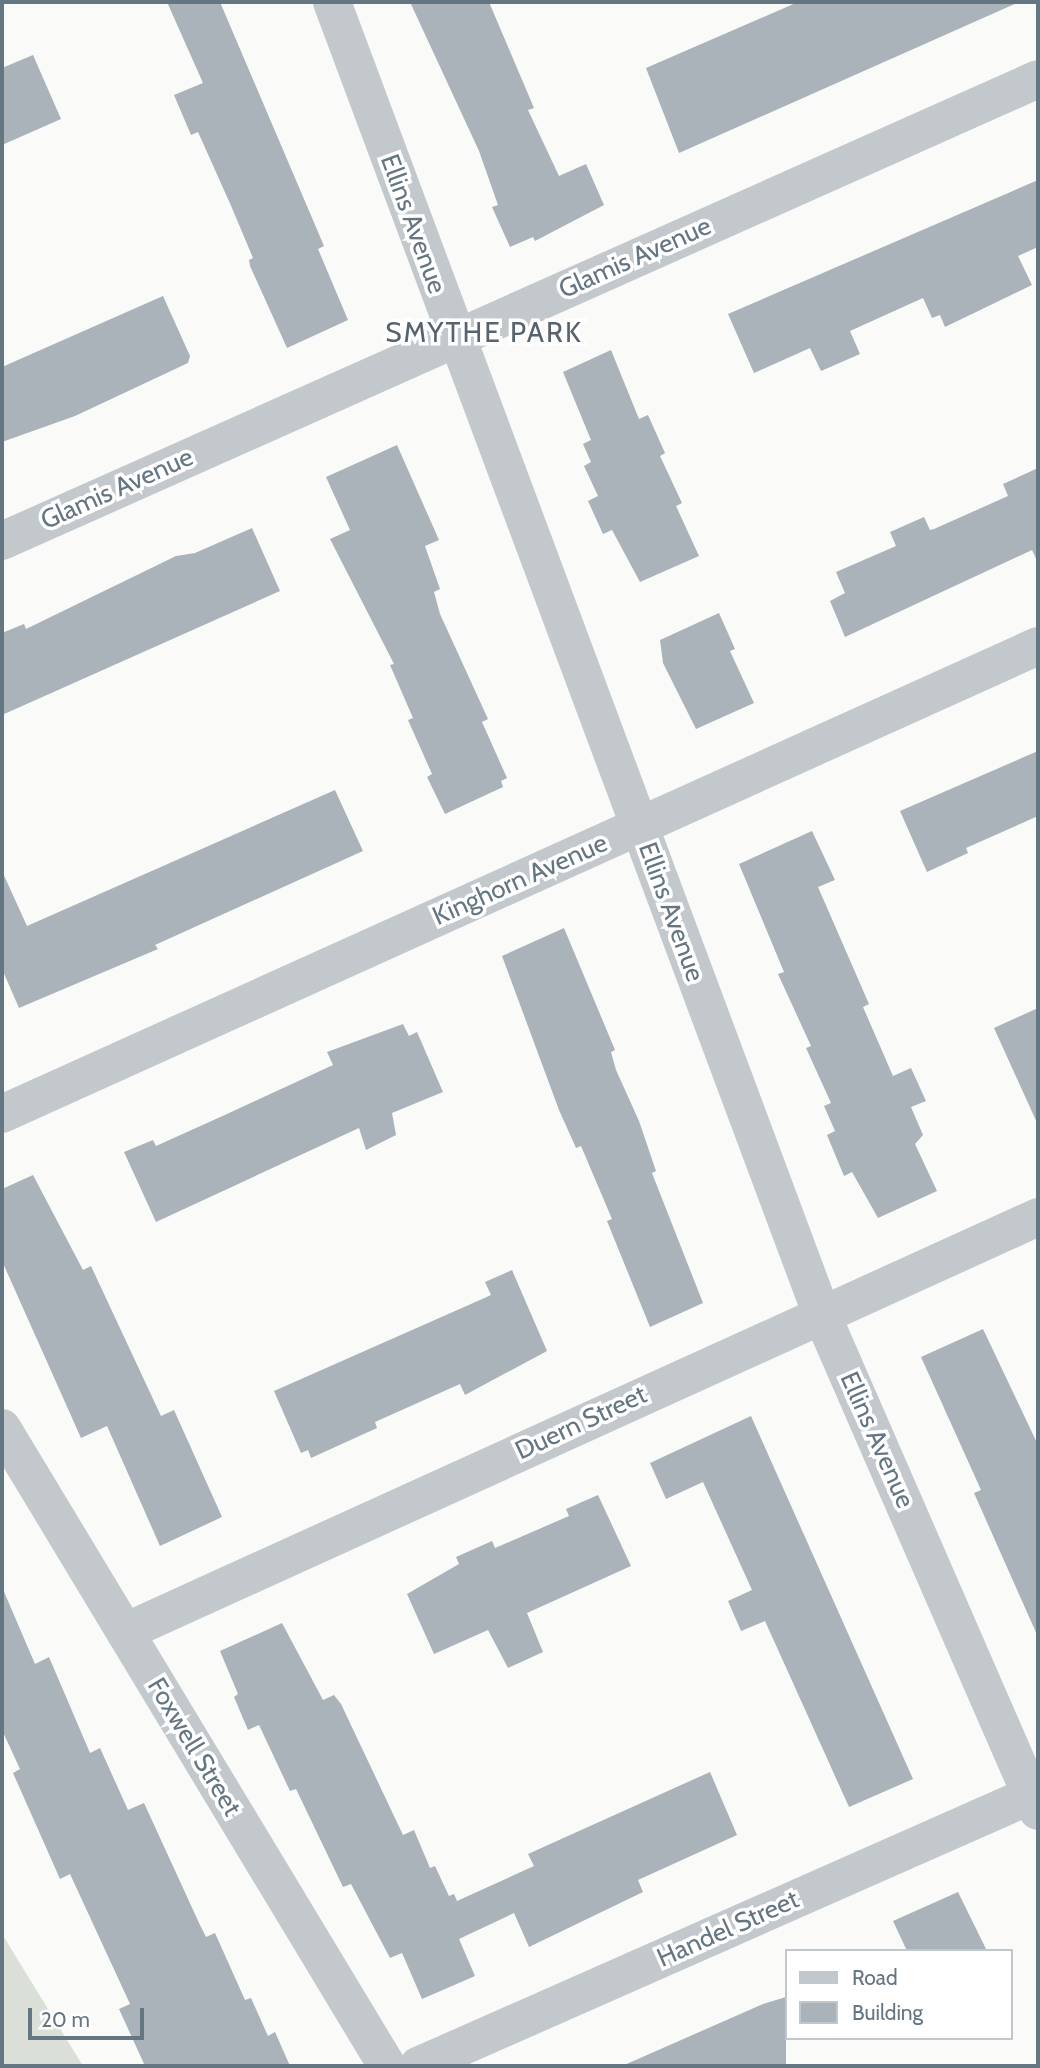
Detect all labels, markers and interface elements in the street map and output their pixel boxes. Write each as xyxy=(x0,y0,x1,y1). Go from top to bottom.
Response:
street label: Ellins Avenue xyxy=(373,150,453,298)
street label: Glamis Avenue xyxy=(554,211,716,305)
district label: SMYTHE PARK xyxy=(387,315,581,349)
street label: Glamis Avenue xyxy=(36,442,198,536)
street label: Kinghorn Avenue xyxy=(428,828,612,932)
street label: Ellins Avenue xyxy=(631,838,711,986)
street label: Ellins Avenue xyxy=(833,1367,921,1513)
street label: Duern Street xyxy=(510,1379,652,1467)
street label: Foxwell Street xyxy=(141,1672,247,1822)
street label: Handel Street xyxy=(652,1884,804,1974)
legend xyxy=(785,1949,1012,2040)
text: Road xyxy=(852,1965,898,1990)
scale bar xyxy=(32,1994,147,2038)
text: Building xyxy=(852,2000,923,2025)
text: 20 m xyxy=(41,2007,90,2032)

